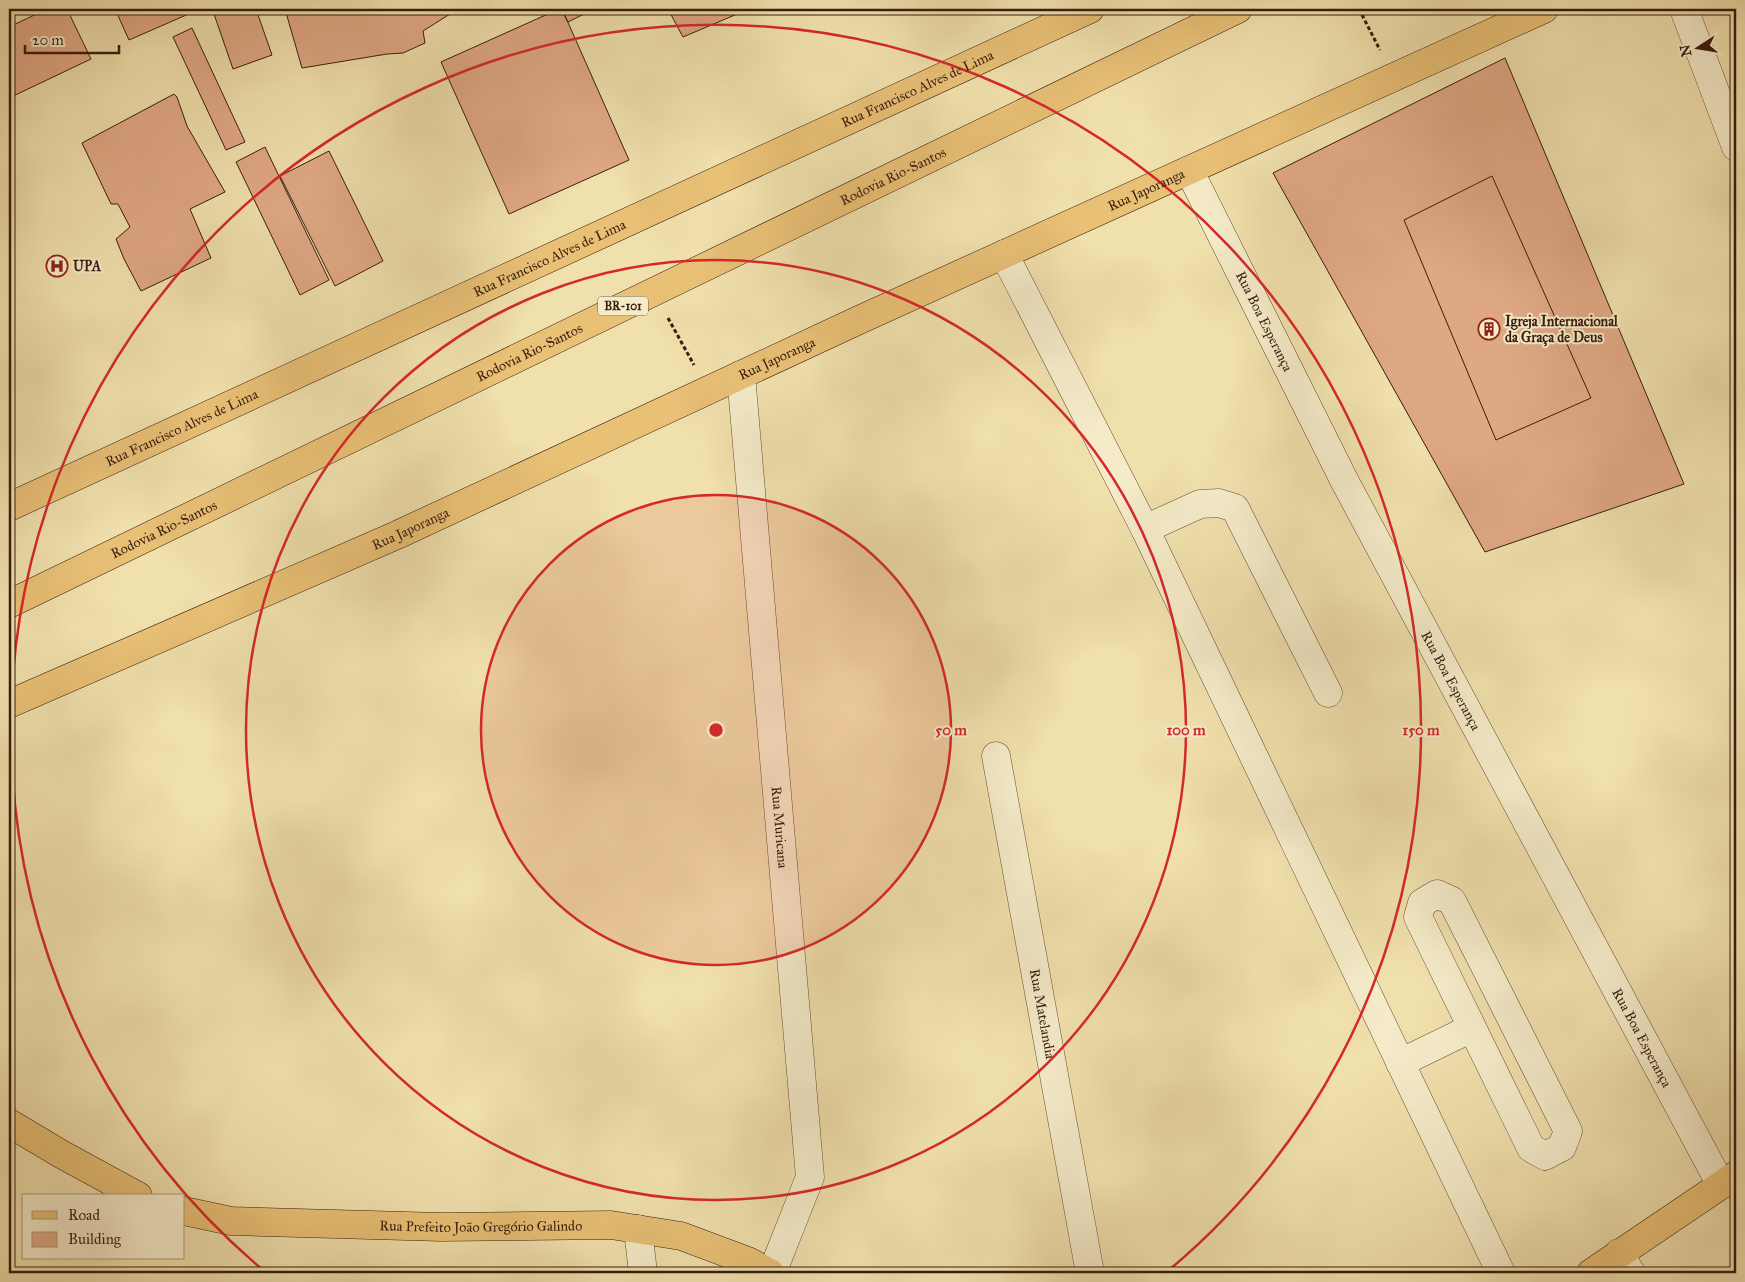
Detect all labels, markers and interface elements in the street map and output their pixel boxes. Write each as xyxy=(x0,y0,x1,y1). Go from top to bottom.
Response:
scale bar xyxy=(25,22,119,54)
north arrow xyxy=(1672,22,1722,72)
text: 20 m xyxy=(32,31,64,49)
text: N xyxy=(1676,43,1695,58)
street label: Rua Francisco Alves de Lima xyxy=(838,46,996,131)
street label: Rodovia Rio-Santos xyxy=(837,143,949,209)
street label: Rua Japoranga xyxy=(1105,165,1187,215)
street label: Rua Francisco Alves de Lima xyxy=(470,216,628,301)
hospital icon: UPA xyxy=(45,254,69,278)
place label: UPA xyxy=(73,258,102,275)
street label: Rua Boa Esperança xyxy=(1232,268,1297,374)
road number: BR-101 xyxy=(598,296,648,316)
place label: Igreja Internacional da Graça de Deus xyxy=(1505,313,1619,347)
building icon: Igreja Internacional da Graça de Deus xyxy=(1477,317,1501,341)
street label: Rodovia Rio-Santos xyxy=(473,319,585,385)
street label: Rua Japoranga xyxy=(736,333,818,383)
street label: Rua Francisco Alves de Lima xyxy=(103,385,261,470)
street label: Rodovia Rio-Santos xyxy=(108,496,220,562)
street label: Rua Japoranga xyxy=(369,504,452,553)
street label: Rua Boa Esperança xyxy=(1418,628,1485,733)
centre of rings xyxy=(707,721,725,739)
text: 50 m xyxy=(935,721,967,739)
text: 100 m xyxy=(1166,721,1206,739)
text: 150 m xyxy=(1402,721,1440,739)
street label: Rua Muricana xyxy=(768,786,792,869)
street label: Rua Matelandia xyxy=(1026,967,1059,1060)
street label: Rua Boa Esperança xyxy=(1609,985,1676,1090)
legend xyxy=(22,1194,185,1260)
text: Road xyxy=(68,1206,100,1224)
street label: Rua Prefeito João Gregório Galindo xyxy=(379,1217,582,1236)
text: Building xyxy=(68,1230,122,1248)

